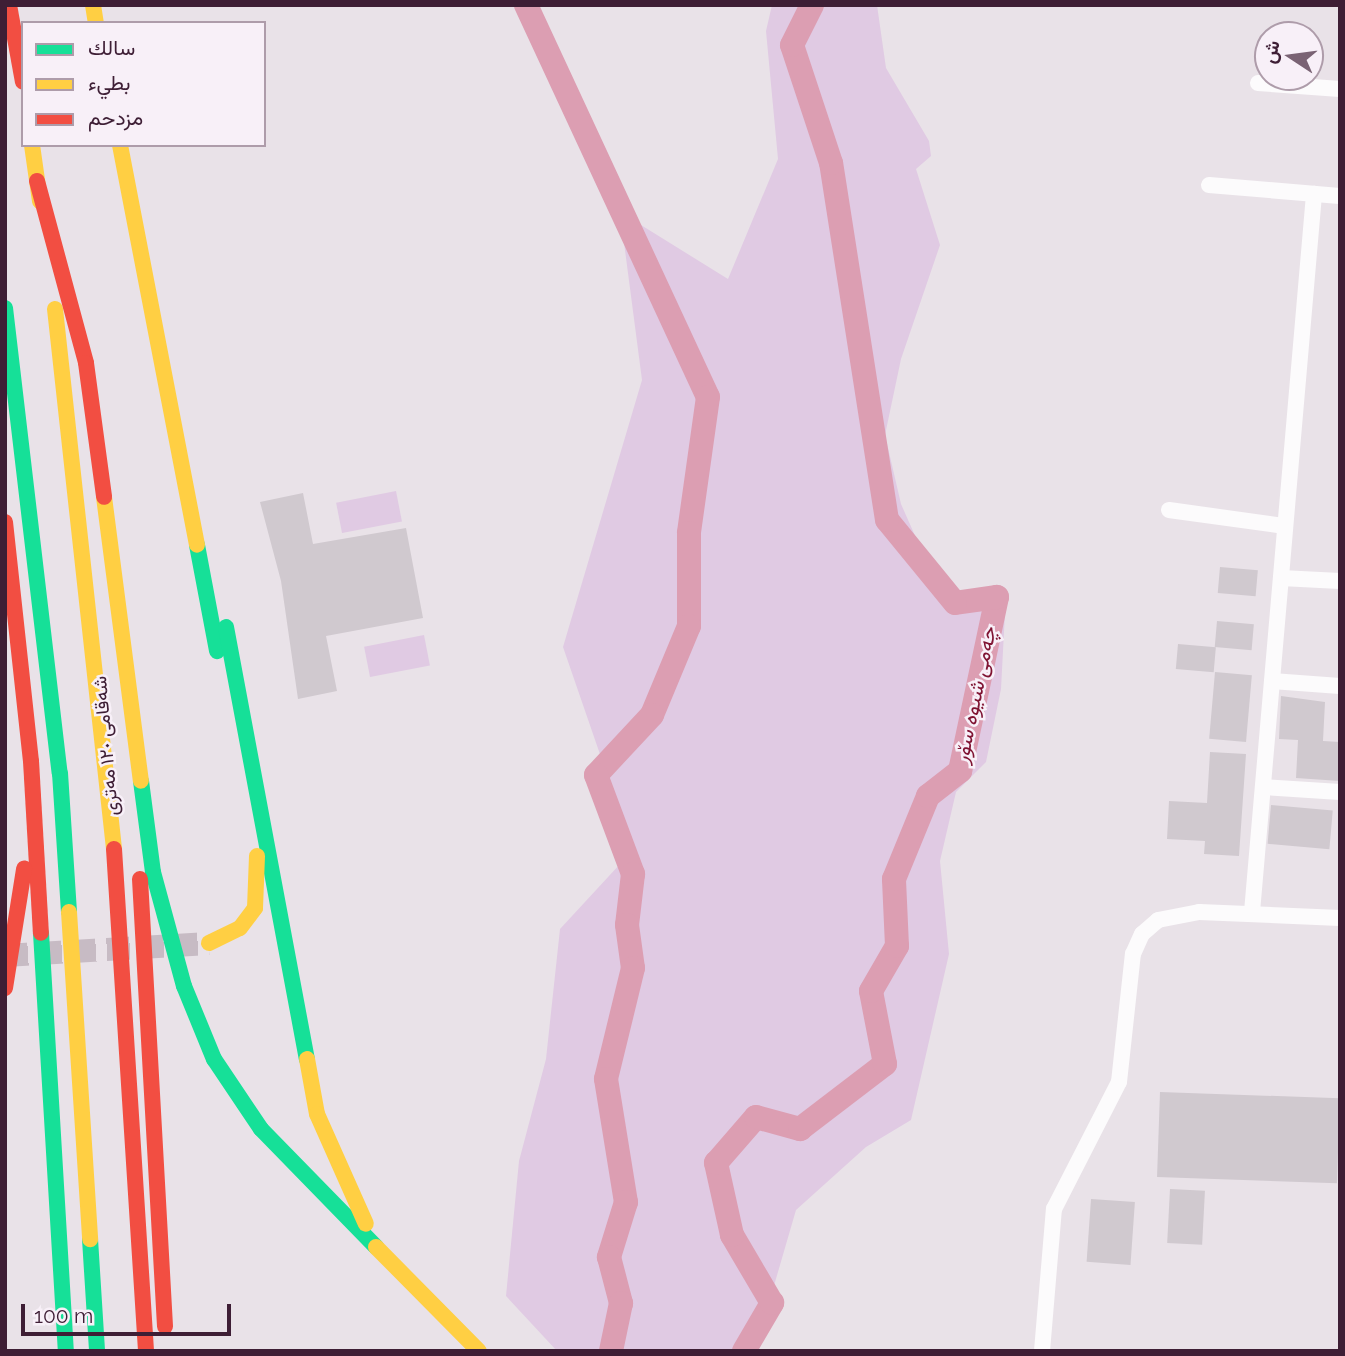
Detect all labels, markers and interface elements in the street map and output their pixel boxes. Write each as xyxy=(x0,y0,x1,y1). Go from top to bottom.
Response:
legend xyxy=(21,21,266,147)
north arrow xyxy=(1254,21,1324,91)
text: سالك xyxy=(88,35,135,60)
text: ش xyxy=(1257,38,1284,65)
text: بطيء xyxy=(88,70,131,95)
text: مزدحم xyxy=(88,105,143,130)
water label: چەمی شیوە سۆر xyxy=(948,625,1002,765)
street label: شەقامی ١٢٠ مەتری xyxy=(89,675,123,817)
scale bar xyxy=(24,1290,234,1334)
text: 100 m xyxy=(34,1303,93,1328)

